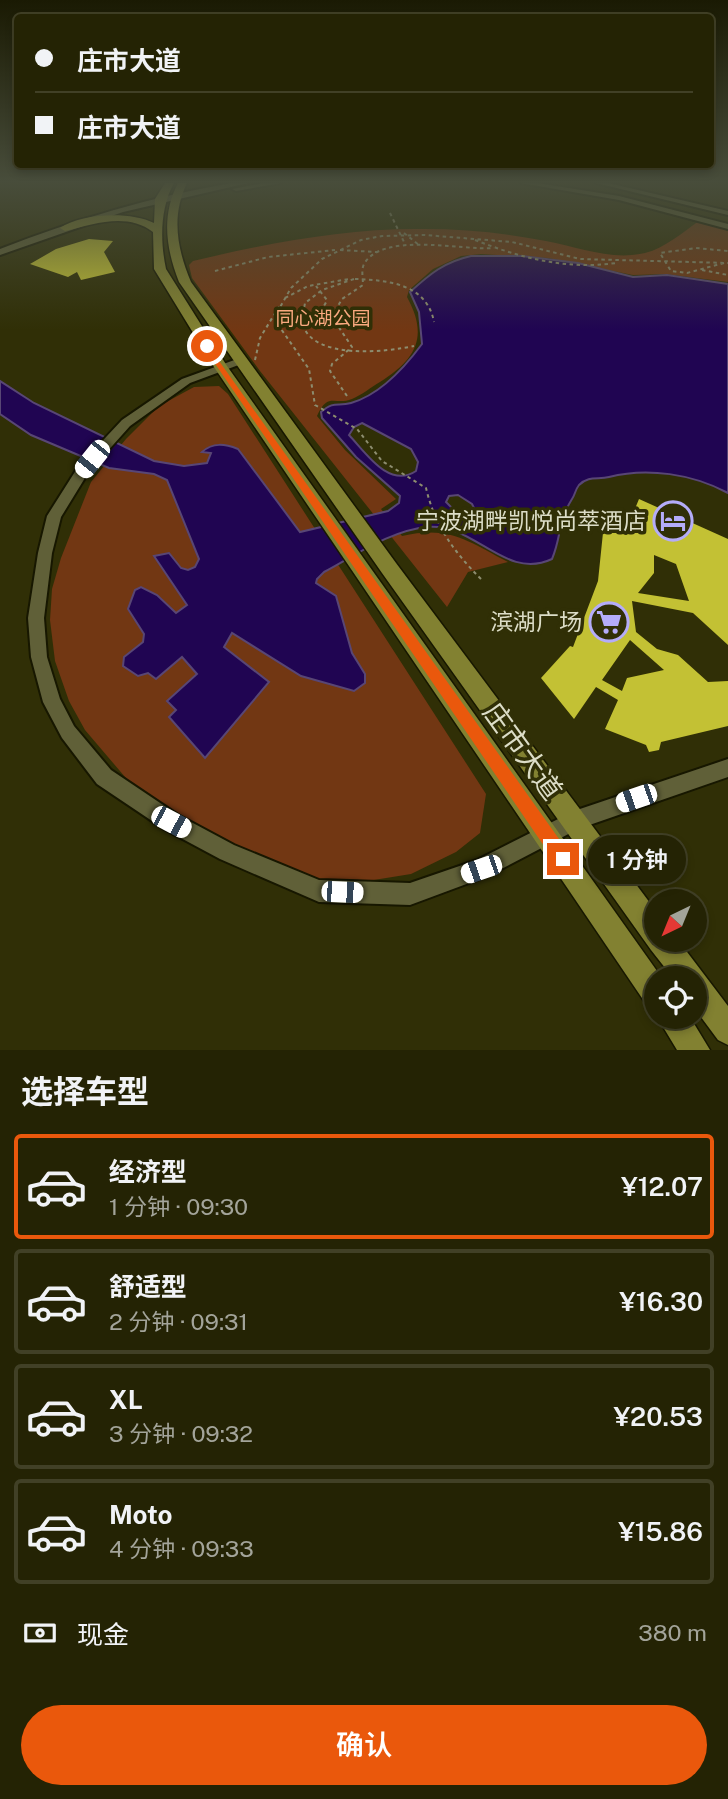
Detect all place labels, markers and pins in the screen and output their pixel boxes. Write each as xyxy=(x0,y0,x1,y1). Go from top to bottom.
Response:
hotel icon: 宁波湖畔凯悦尚萃酒店 xyxy=(652,500,694,542)
place label: 宁波湖畔凯悦尚萃酒店 xyxy=(416,507,646,534)
supermarket icon: 滨湖广场 xyxy=(588,601,630,643)
place label: 滨湖广场 xyxy=(490,608,582,635)

